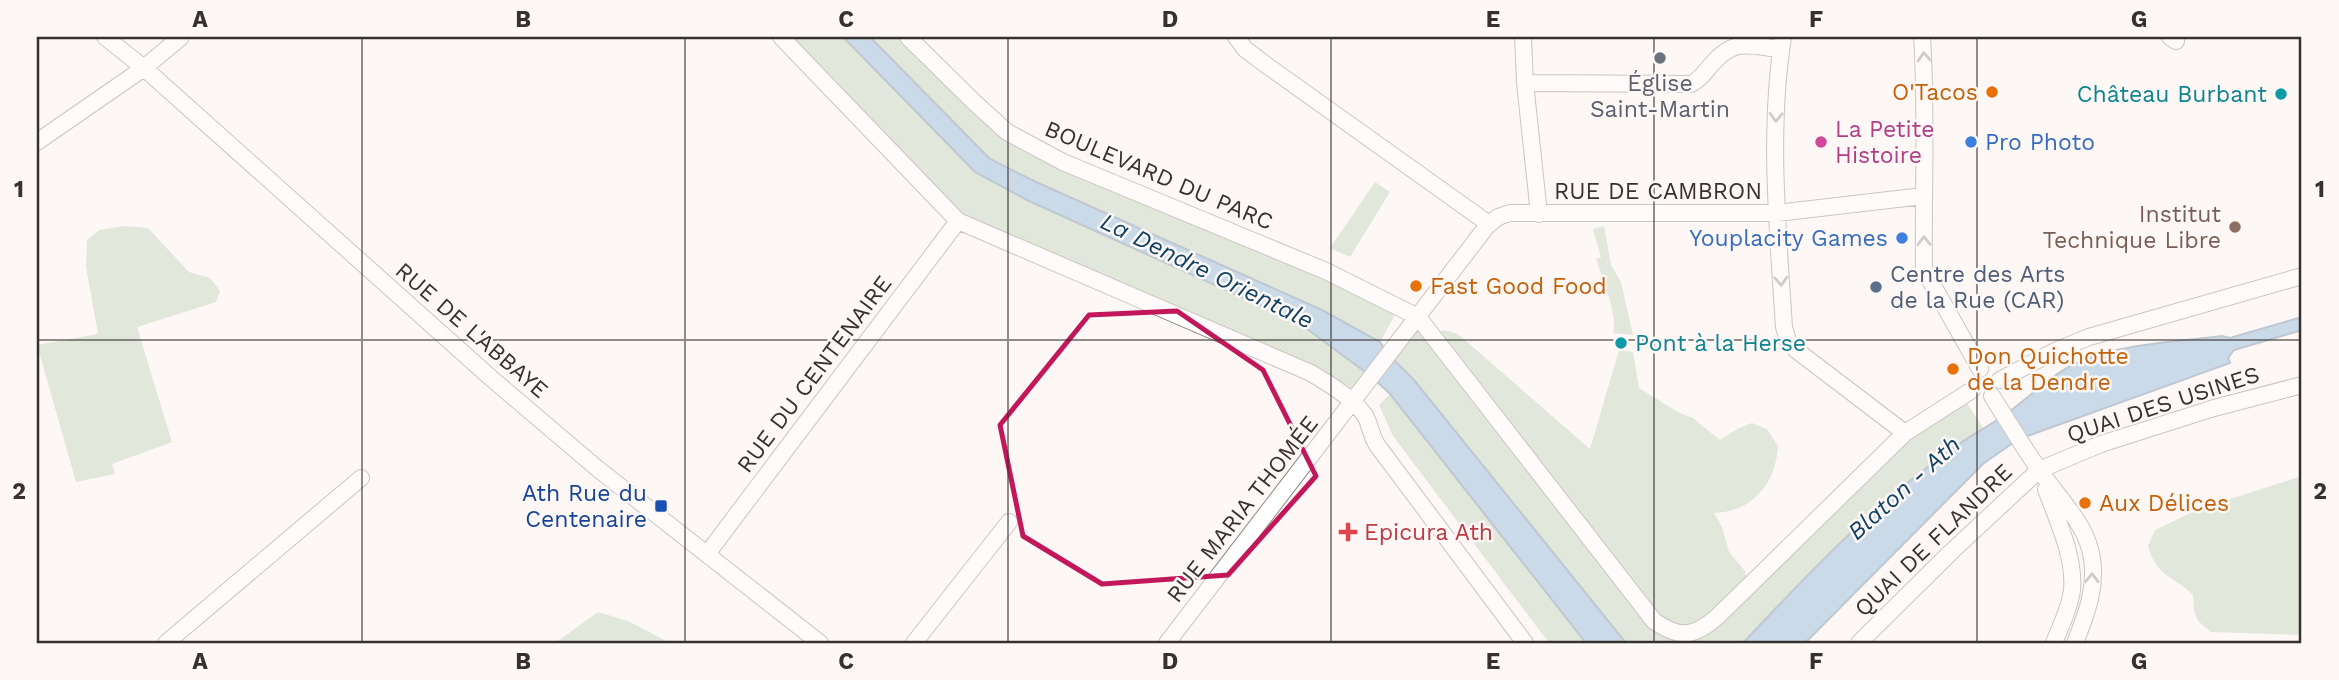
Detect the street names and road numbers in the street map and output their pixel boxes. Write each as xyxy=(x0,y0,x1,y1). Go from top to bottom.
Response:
street label: BOULEVARD DU PARC xyxy=(1041,115,1277,236)
street label: RUE DE CAMBRON xyxy=(1554,178,1762,205)
street label: RUE DE L'ABBAYE xyxy=(390,257,553,404)
street label: RUE DU CENTENAIRE xyxy=(732,271,897,478)
street label: QUAI DES USINES xyxy=(2064,361,2263,448)
street label: RUE MARIA THOMÉE xyxy=(1161,411,1324,608)
street label: QUAI DE FLANDRE xyxy=(1849,458,2018,622)

